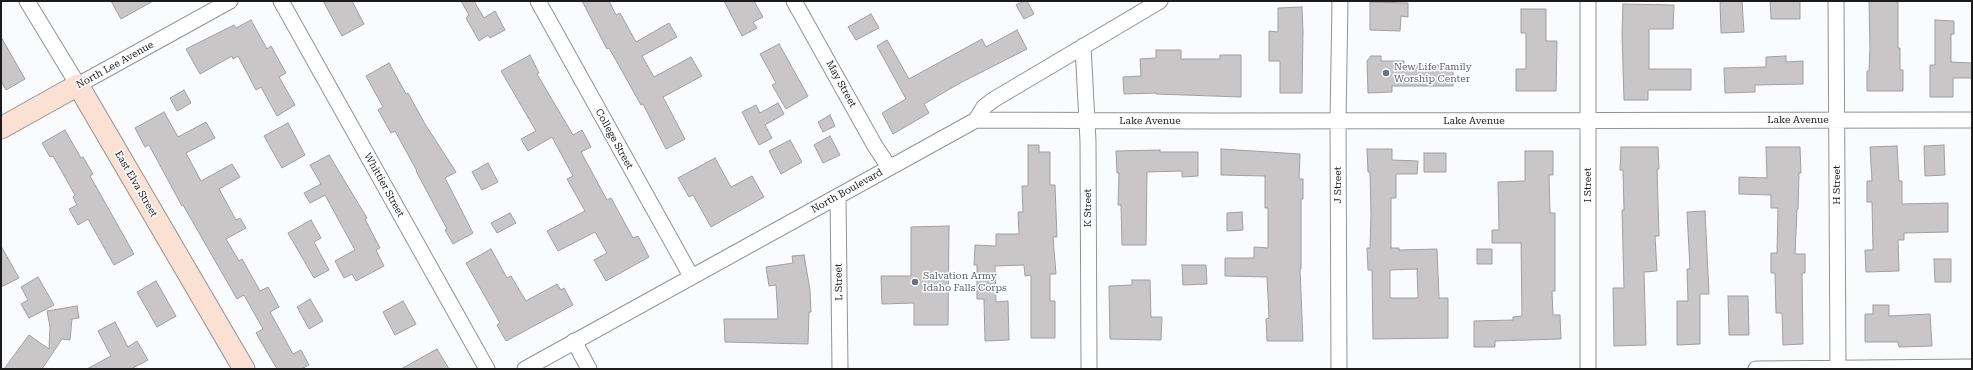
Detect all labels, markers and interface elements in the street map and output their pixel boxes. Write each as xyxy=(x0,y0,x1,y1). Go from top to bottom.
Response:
street label: North Lee Avenue xyxy=(74,39,156,91)
street label: May Street xyxy=(823,58,859,110)
place label: New Life Family Worship Center xyxy=(1394,61,1472,84)
marker: New Life Family Worship Center xyxy=(1381,68,1391,78)
street label: College Street xyxy=(592,107,636,171)
street label: Lake Avenue xyxy=(1767,114,1829,126)
street label: Lake Avenue xyxy=(1119,115,1181,127)
street label: Lake Avenue xyxy=(1443,115,1505,127)
street label: East Elva Street xyxy=(112,149,160,219)
street label: Whittier Street xyxy=(361,151,407,219)
street label: H Street xyxy=(1831,165,1843,205)
street label: North Boulevard xyxy=(809,166,885,216)
street label: J Street xyxy=(1332,167,1344,203)
street label: I Street xyxy=(1582,168,1594,202)
street label: K Street xyxy=(1082,189,1094,227)
street label: L Street xyxy=(833,263,845,301)
place label: Salvation Army Idaho Falls Corps xyxy=(923,270,1007,294)
marker: Salvation Army Idaho Falls Corps xyxy=(910,277,920,287)

